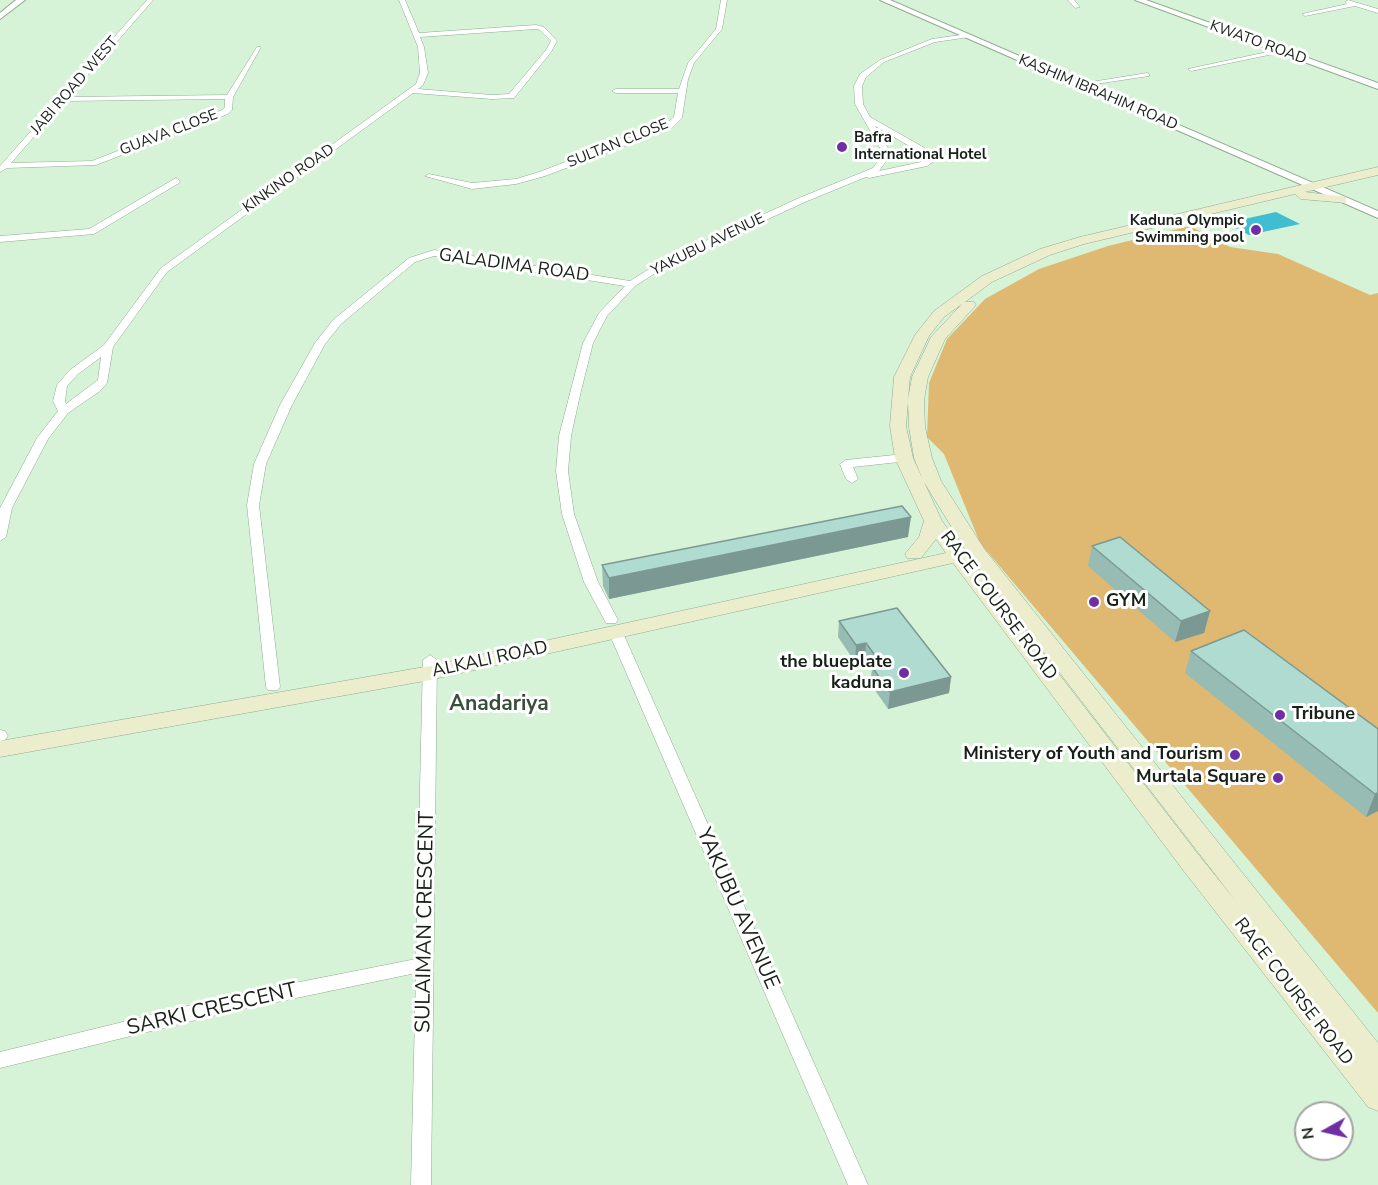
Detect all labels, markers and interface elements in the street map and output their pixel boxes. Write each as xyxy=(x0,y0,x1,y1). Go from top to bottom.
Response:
street label: KWATO ROAD xyxy=(1207,17,1309,69)
street label: JABI ROAD WEST xyxy=(28,33,122,139)
street label: KASHIM IBRAHIM ROAD xyxy=(1016,51,1180,135)
street label: GUAVA CLOSE xyxy=(118,106,220,160)
street label: SULTAN CLOSE xyxy=(565,116,671,172)
place label: Bafra International Hotel xyxy=(854,129,986,164)
marker: Bafra International Hotel xyxy=(835,140,849,154)
street label: KINKINO ROAD xyxy=(240,141,338,217)
street label: YAKUBU AVENUE xyxy=(648,210,768,280)
place label: Kaduna Olympic Swimming pool xyxy=(1130,212,1244,247)
marker: Kaduna Olympic Swimming pool xyxy=(1249,223,1263,237)
street label: GALADIMA ROAD xyxy=(437,245,591,287)
street label: RACE COURSE ROAD xyxy=(935,527,1061,685)
place label: GYM xyxy=(1106,591,1146,613)
marker: GYM xyxy=(1087,595,1101,609)
street label: ALKALI ROAD xyxy=(430,637,550,683)
place label: the blueplate kaduna xyxy=(780,652,892,694)
marker: the blueplate kaduna xyxy=(897,666,911,680)
district label: Anadariya xyxy=(449,692,549,718)
place label: Tribune xyxy=(1292,704,1355,726)
marker: Tribune xyxy=(1273,708,1287,722)
place label: Ministery of Youth and Tourism xyxy=(963,744,1223,766)
marker: Ministery of Youth and Tourism xyxy=(1228,748,1242,762)
place label: Murtala Square xyxy=(1136,767,1266,789)
marker: Murtala Square xyxy=(1271,771,1285,785)
street label: SULAIMAN CRESCENT xyxy=(411,811,441,1033)
street label: YAKUBU AVENUE xyxy=(690,825,784,993)
street label: RACE COURSE ROAD xyxy=(1229,914,1357,1070)
street label: SARKI CRESCENT xyxy=(124,978,300,1042)
north arrow xyxy=(1294,1101,1354,1161)
text: N xyxy=(1296,1126,1320,1141)

